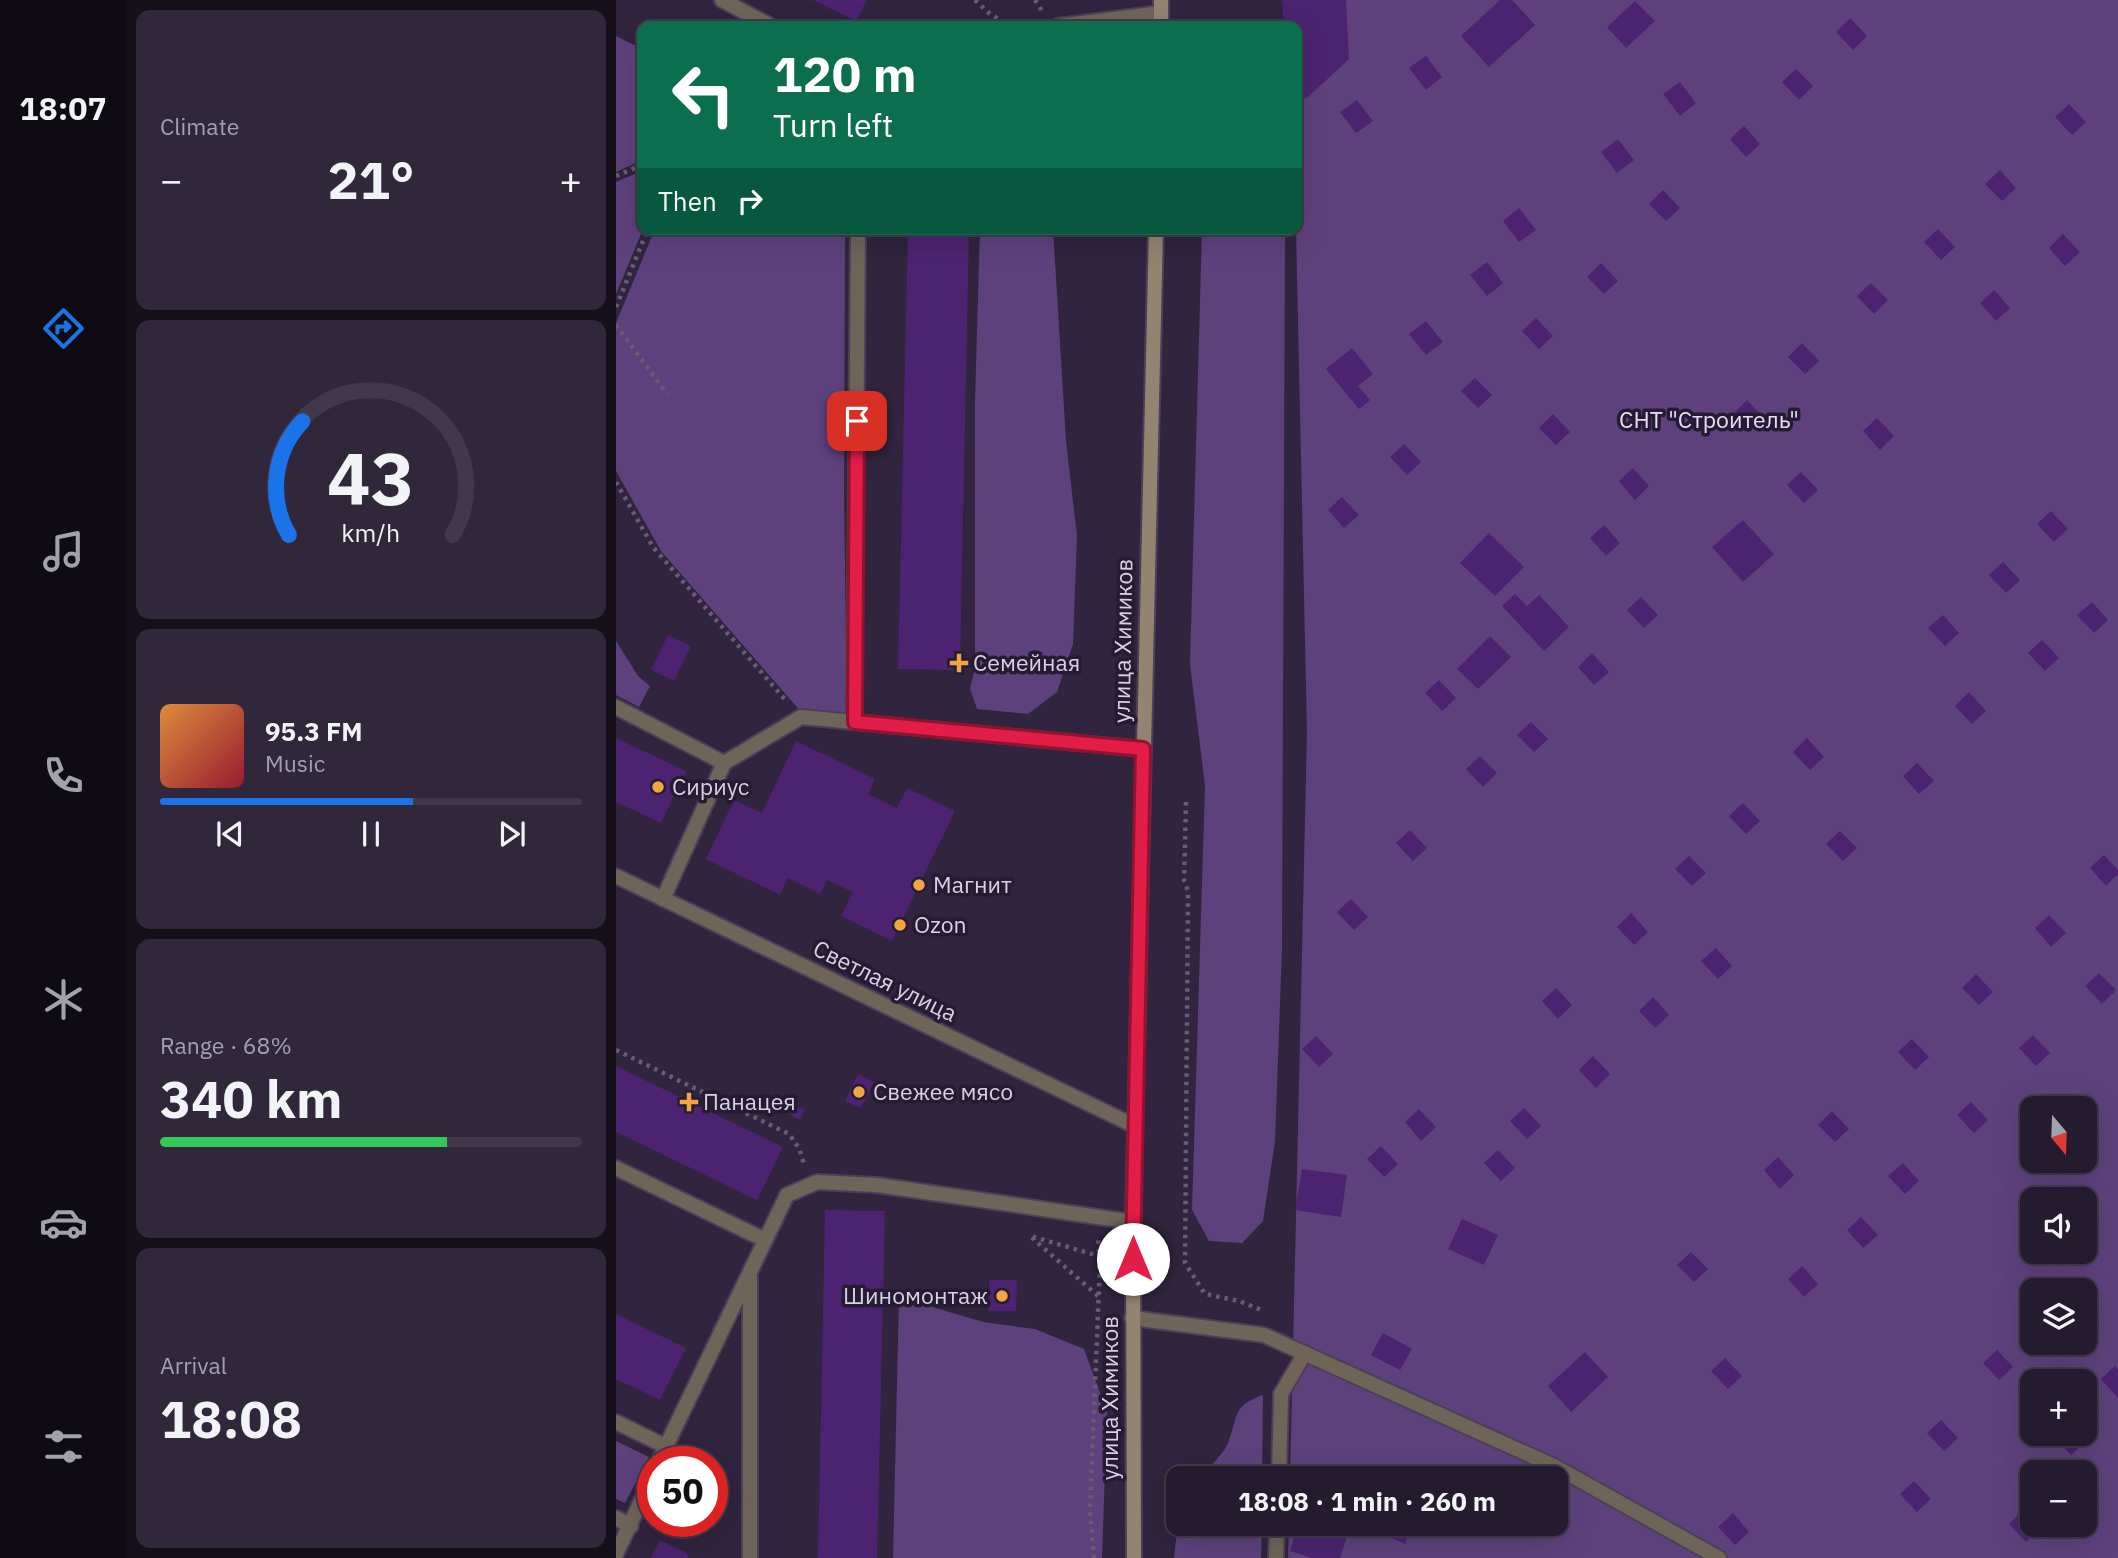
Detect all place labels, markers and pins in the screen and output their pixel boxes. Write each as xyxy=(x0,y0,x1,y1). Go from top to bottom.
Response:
pin xyxy=(827,391,887,451)
place label: Семейная xyxy=(973,647,1080,677)
marker: Семейная xyxy=(951,655,967,671)
place label: Сириус xyxy=(672,771,749,801)
marker: Сириус xyxy=(650,779,666,795)
place label: Магнит xyxy=(933,869,1012,899)
marker: Магнит xyxy=(911,877,927,893)
place label: Ozon xyxy=(914,909,967,939)
marker: Ozon xyxy=(892,917,908,933)
place label: Свежее мясо xyxy=(873,1076,1013,1106)
marker: Свежее мясо xyxy=(851,1084,867,1100)
place label: Панацея xyxy=(703,1086,796,1116)
marker: Панацея xyxy=(681,1094,697,1110)
place label: Шиномонтаж xyxy=(843,1280,988,1310)
marker: Шиномонтаж xyxy=(994,1288,1010,1304)

